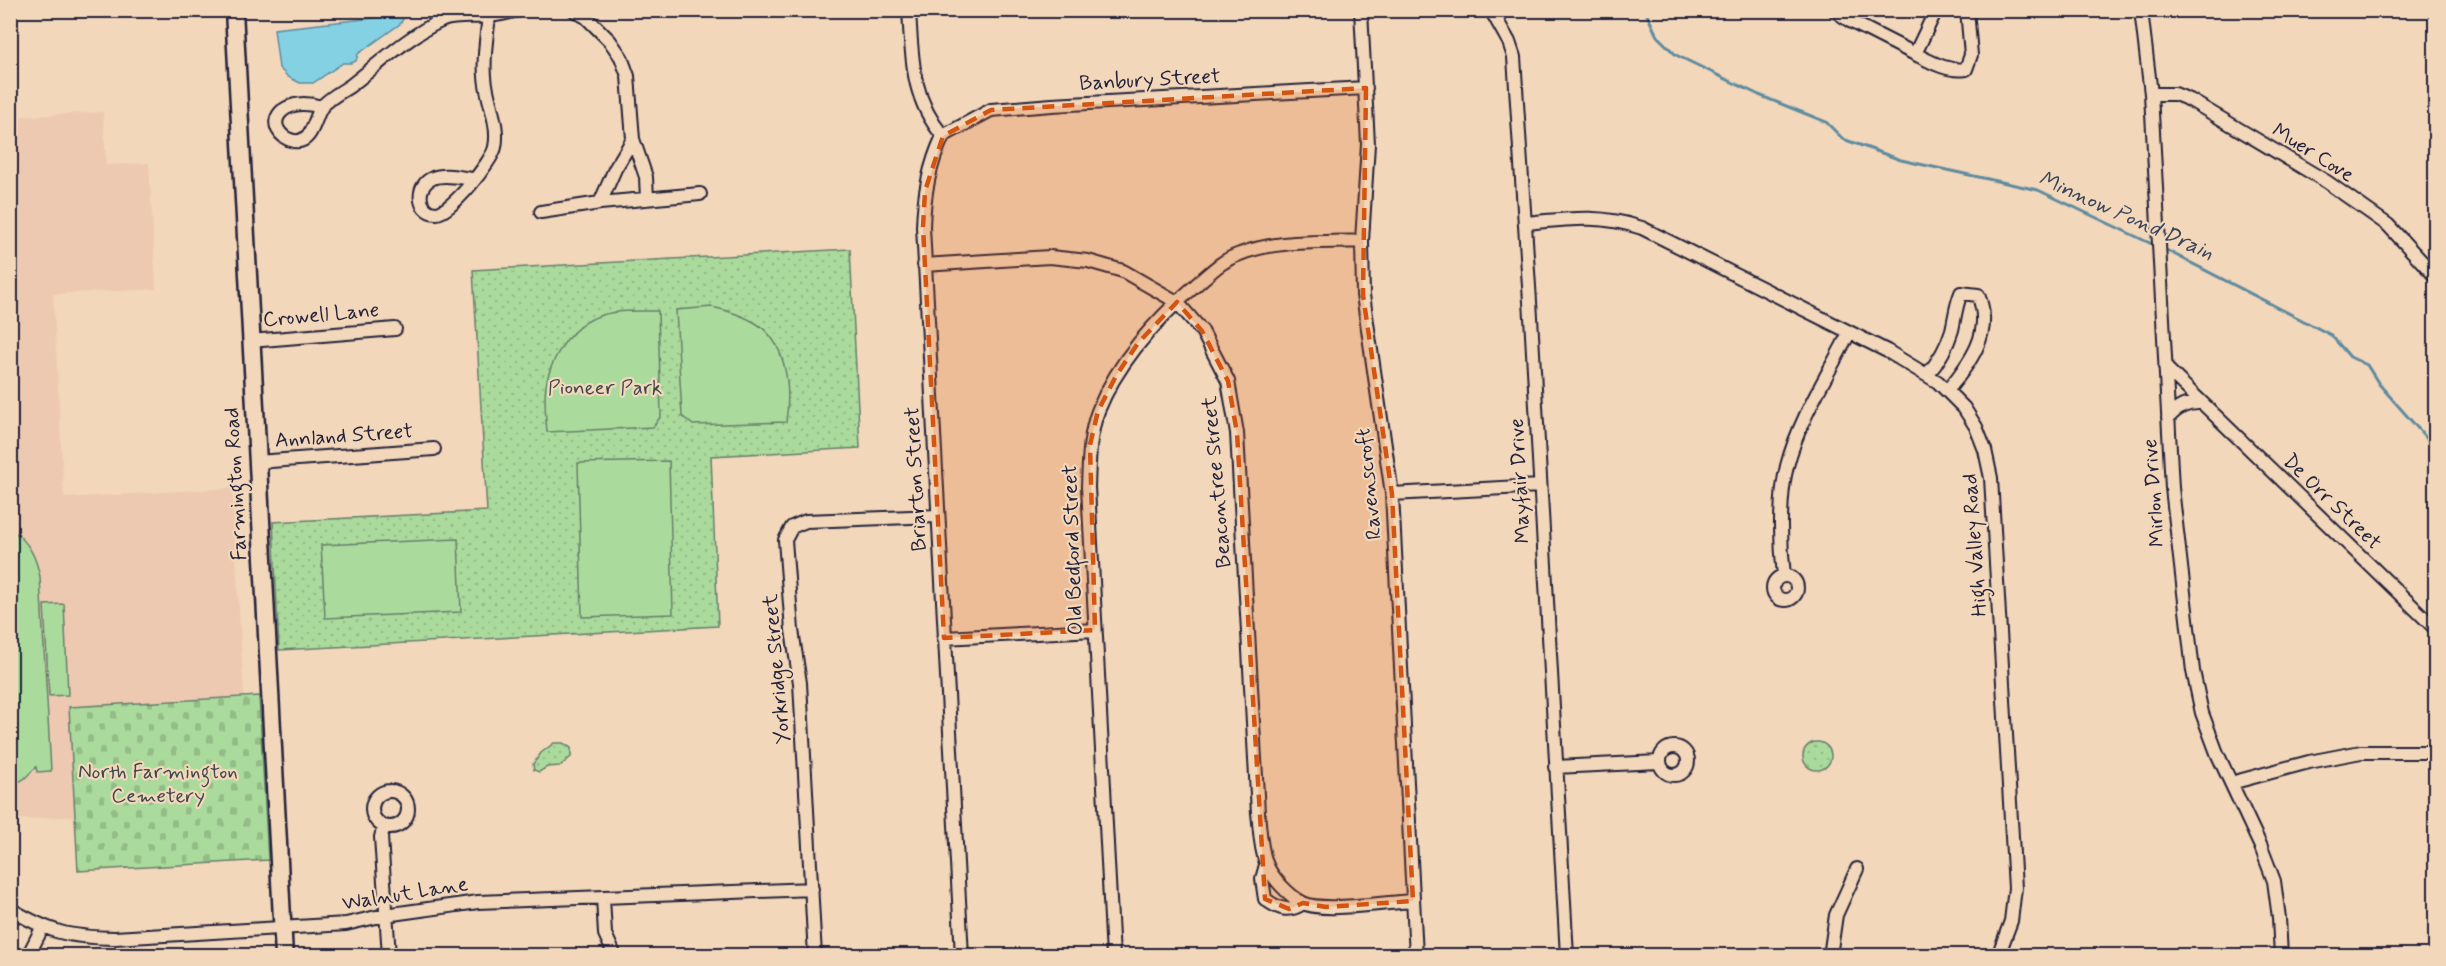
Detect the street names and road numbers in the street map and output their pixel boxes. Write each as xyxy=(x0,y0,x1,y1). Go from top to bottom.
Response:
street label: Banbury Street xyxy=(1079,62,1222,98)
street label: Muer Cove xyxy=(2267,117,2359,189)
street label: Crowell Lane xyxy=(262,296,380,334)
street label: Beacontree Street xyxy=(1195,394,1238,569)
street label: Briarton Street xyxy=(898,406,934,552)
street label: Farmington Road xyxy=(218,407,256,561)
street label: Annland Street xyxy=(274,417,414,455)
street label: Mayfair Drive xyxy=(1503,418,1537,544)
street label: Ravenscroft xyxy=(1349,427,1389,541)
street label: Mirlon Drive xyxy=(2136,438,2172,548)
street label: De Orr Street xyxy=(2276,448,2388,556)
street label: Old Bedford Street xyxy=(1056,464,1092,636)
street label: High Valley Road xyxy=(1956,472,1996,618)
street label: Yorkridge Street xyxy=(756,592,799,745)
street label: Walnut Lane xyxy=(340,870,470,918)

